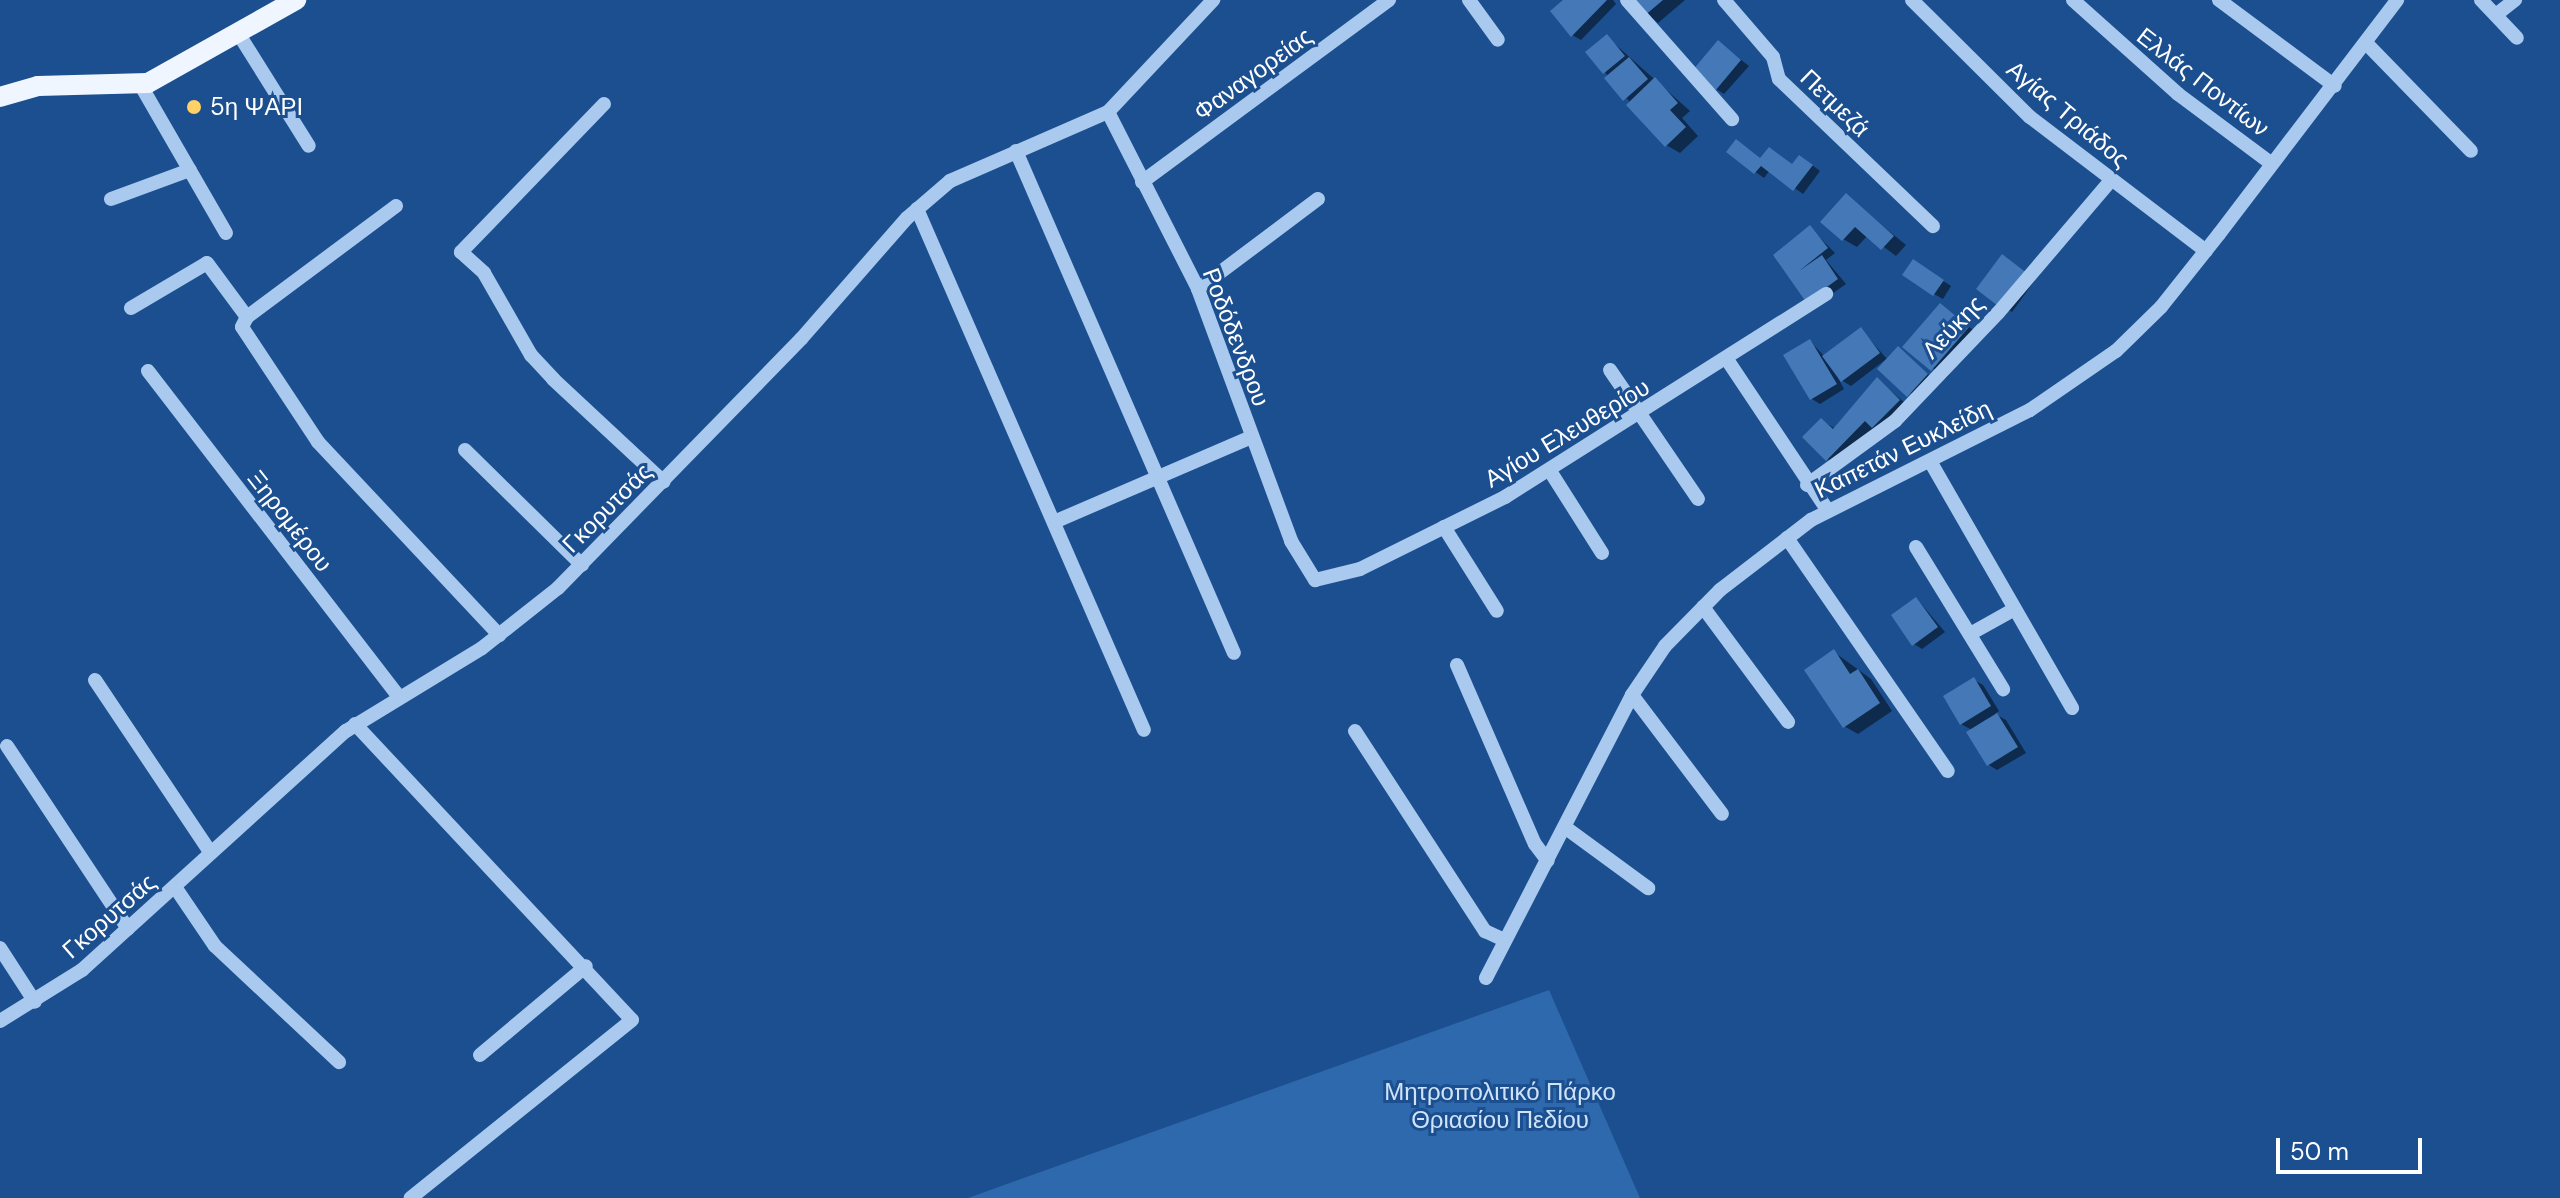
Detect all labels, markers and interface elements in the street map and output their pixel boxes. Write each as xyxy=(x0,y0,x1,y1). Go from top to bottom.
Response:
street label: Φαναγορείας xyxy=(1188,21,1318,127)
street label: Ελλάς Ποντίων xyxy=(2131,21,2275,143)
street label: Αγίας Τριάδος xyxy=(2001,55,2135,173)
street label: Πετμεζά xyxy=(1794,63,1876,143)
place label: 5η ΨΑΡΙ xyxy=(210,93,303,121)
marker: 5η ΨΑΡΙ xyxy=(185,98,203,116)
street label: Ροδόδενδρου xyxy=(1196,264,1276,410)
street label: Λεύκης xyxy=(1916,289,1990,365)
street label: Αγίου Ελευθερίου xyxy=(1479,372,1655,494)
street label: Καπετάν Ευκλείδη xyxy=(1810,394,1996,504)
street label: Γκορυτσάς xyxy=(556,457,658,559)
street label: Ξηρομέρου xyxy=(242,465,338,577)
street label: Γκορυτσάς xyxy=(56,868,162,964)
park label: Μητροπολιτικό Πάρκο Θριασίου Πεδίου xyxy=(1384,1078,1616,1134)
scale bar xyxy=(2280,1122,2426,1172)
text: 50 m xyxy=(2290,1136,2349,1167)

